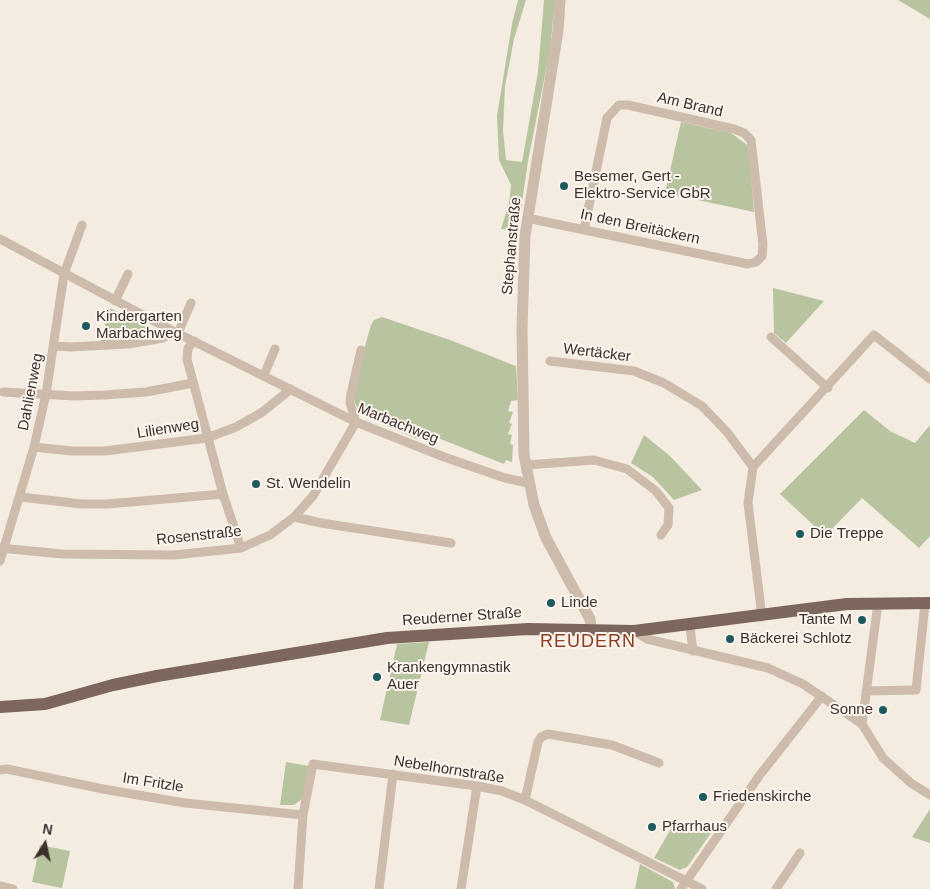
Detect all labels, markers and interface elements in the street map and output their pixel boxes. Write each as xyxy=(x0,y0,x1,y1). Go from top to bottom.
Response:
street label: Am Brand xyxy=(655,89,725,121)
place label: Besemer, Gert - Elektro-Service GbR xyxy=(574,168,711,203)
marker: Besemer, Gert - Elektro-Service GbR xyxy=(558,180,570,192)
street label: Stephanstraße xyxy=(499,196,525,296)
street label: In den Breitäckern xyxy=(579,206,701,248)
place label: Kindergarten Marbachweg xyxy=(96,308,182,343)
marker: Kindergarten Marbachweg xyxy=(80,320,92,332)
street label: Wertäcker xyxy=(562,340,632,366)
street label: Dahlienweg xyxy=(15,352,47,432)
street label: Marbachweg xyxy=(355,400,441,448)
street label: Lilienweg xyxy=(136,415,200,443)
place label: St. Wendelin xyxy=(266,475,351,493)
marker: St. Wendelin xyxy=(250,478,262,490)
street label: Rosenstraße xyxy=(155,523,243,549)
place label: Die Treppe xyxy=(810,525,884,543)
marker: Die Treppe xyxy=(794,528,806,540)
place label: Linde xyxy=(561,594,598,612)
marker: Linde xyxy=(545,597,557,609)
street label: Reuderner Straße xyxy=(401,604,523,630)
place label: Tante M xyxy=(799,611,852,629)
marker: Tante M xyxy=(856,614,868,626)
place label: Bäckerei Schlotz xyxy=(740,630,852,648)
district label: REUDERN xyxy=(539,631,637,653)
marker: Bäckerei Schlotz xyxy=(724,633,736,645)
place label: Krankengymnastik Auer xyxy=(387,659,510,694)
marker: Krankengymnastik Auer xyxy=(371,671,383,683)
place label: Sonne xyxy=(830,701,873,719)
marker: Sonne xyxy=(877,704,889,716)
street label: Nebelhornstraße xyxy=(392,752,506,788)
street label: Im Fritzle xyxy=(121,769,185,797)
place label: Friedenskirche xyxy=(713,788,811,806)
marker: Friedenskirche xyxy=(697,791,709,803)
place label: Pfarrhaus xyxy=(662,818,727,836)
north arrow xyxy=(20,819,70,869)
text: N xyxy=(41,820,54,838)
marker: Pfarrhaus xyxy=(646,821,658,833)

